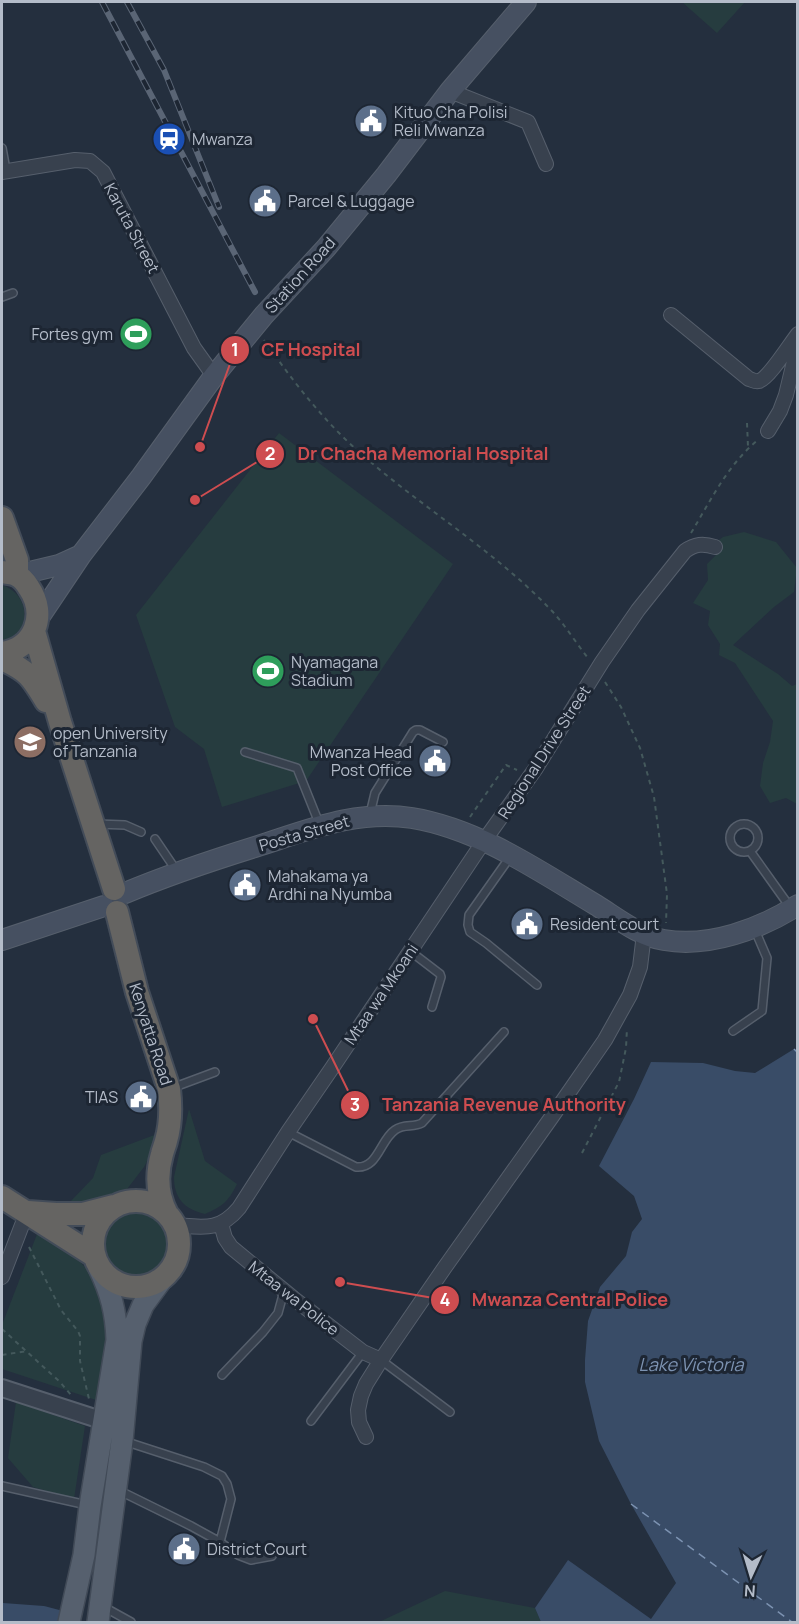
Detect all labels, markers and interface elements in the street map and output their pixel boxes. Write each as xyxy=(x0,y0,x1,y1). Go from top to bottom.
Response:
place label: Kituo Cha Polisi Reli Mwanza xyxy=(394,101,508,141)
public building icon: Kituo Cha Polisi Reli Mwanza xyxy=(353,103,389,139)
station icon: Mwanza xyxy=(151,121,187,157)
place label: Mwanza xyxy=(192,128,253,150)
street label: Karuta Street xyxy=(99,179,165,277)
public building icon: Parcel & Luggage xyxy=(247,183,283,219)
place label: Parcel & Luggage xyxy=(288,190,415,212)
street label: Station Road xyxy=(260,232,340,318)
sports icon: Fortes gym xyxy=(118,316,154,352)
place label: Fortes gym xyxy=(31,323,113,345)
callout: CF Hospital xyxy=(220,332,373,368)
text: 1 xyxy=(231,337,239,361)
text: CF Hospital xyxy=(261,337,361,361)
callout: Dr Chacha Memorial Hospital xyxy=(255,436,561,472)
text: 2 xyxy=(265,441,275,465)
text: Dr Chacha Memorial Hospital xyxy=(297,441,549,465)
place label: Nyamagana Stadium xyxy=(291,651,378,691)
sports icon: Nyamagana Stadium xyxy=(250,653,286,689)
street label: Regional Drive Street xyxy=(493,681,595,823)
place label: open University of Tanzania xyxy=(53,722,168,762)
school or university icon: open University of Tanzania xyxy=(12,724,48,760)
place label: Mwanza Head Post Office xyxy=(310,741,412,781)
public building icon: Mwanza Head Post Office xyxy=(417,743,453,779)
street label: Posta Street xyxy=(256,810,352,856)
place label: Mahakama ya Ardhi na Nyumba xyxy=(268,865,392,905)
public building icon: Mahakama ya Ardhi na Nyumba xyxy=(227,867,263,903)
public building icon: Resident court xyxy=(509,906,545,942)
place label: Resident court xyxy=(550,913,659,935)
street label: Mtaa wa Mkoani xyxy=(339,939,423,1049)
street label: Kenyatta Road xyxy=(124,980,178,1088)
public building icon: TIAS xyxy=(123,1079,159,1115)
place label: TIAS xyxy=(85,1086,118,1108)
callout: Tanzania Revenue Authority xyxy=(340,1087,638,1123)
text: 3 xyxy=(350,1092,360,1116)
text: Tanzania Revenue Authority xyxy=(382,1092,626,1116)
street label: Mtaa wa Police xyxy=(244,1256,344,1340)
callout: Mwanza Central Police xyxy=(430,1282,680,1318)
text: 4 xyxy=(440,1287,451,1311)
text: Mwanza Central Police xyxy=(472,1287,668,1311)
water label: Lake Victoria xyxy=(639,1352,744,1376)
public building icon: District Court xyxy=(166,1531,202,1567)
place label: District Court xyxy=(207,1538,307,1560)
north arrow xyxy=(721,1546,781,1606)
text: N xyxy=(743,1580,756,1602)

